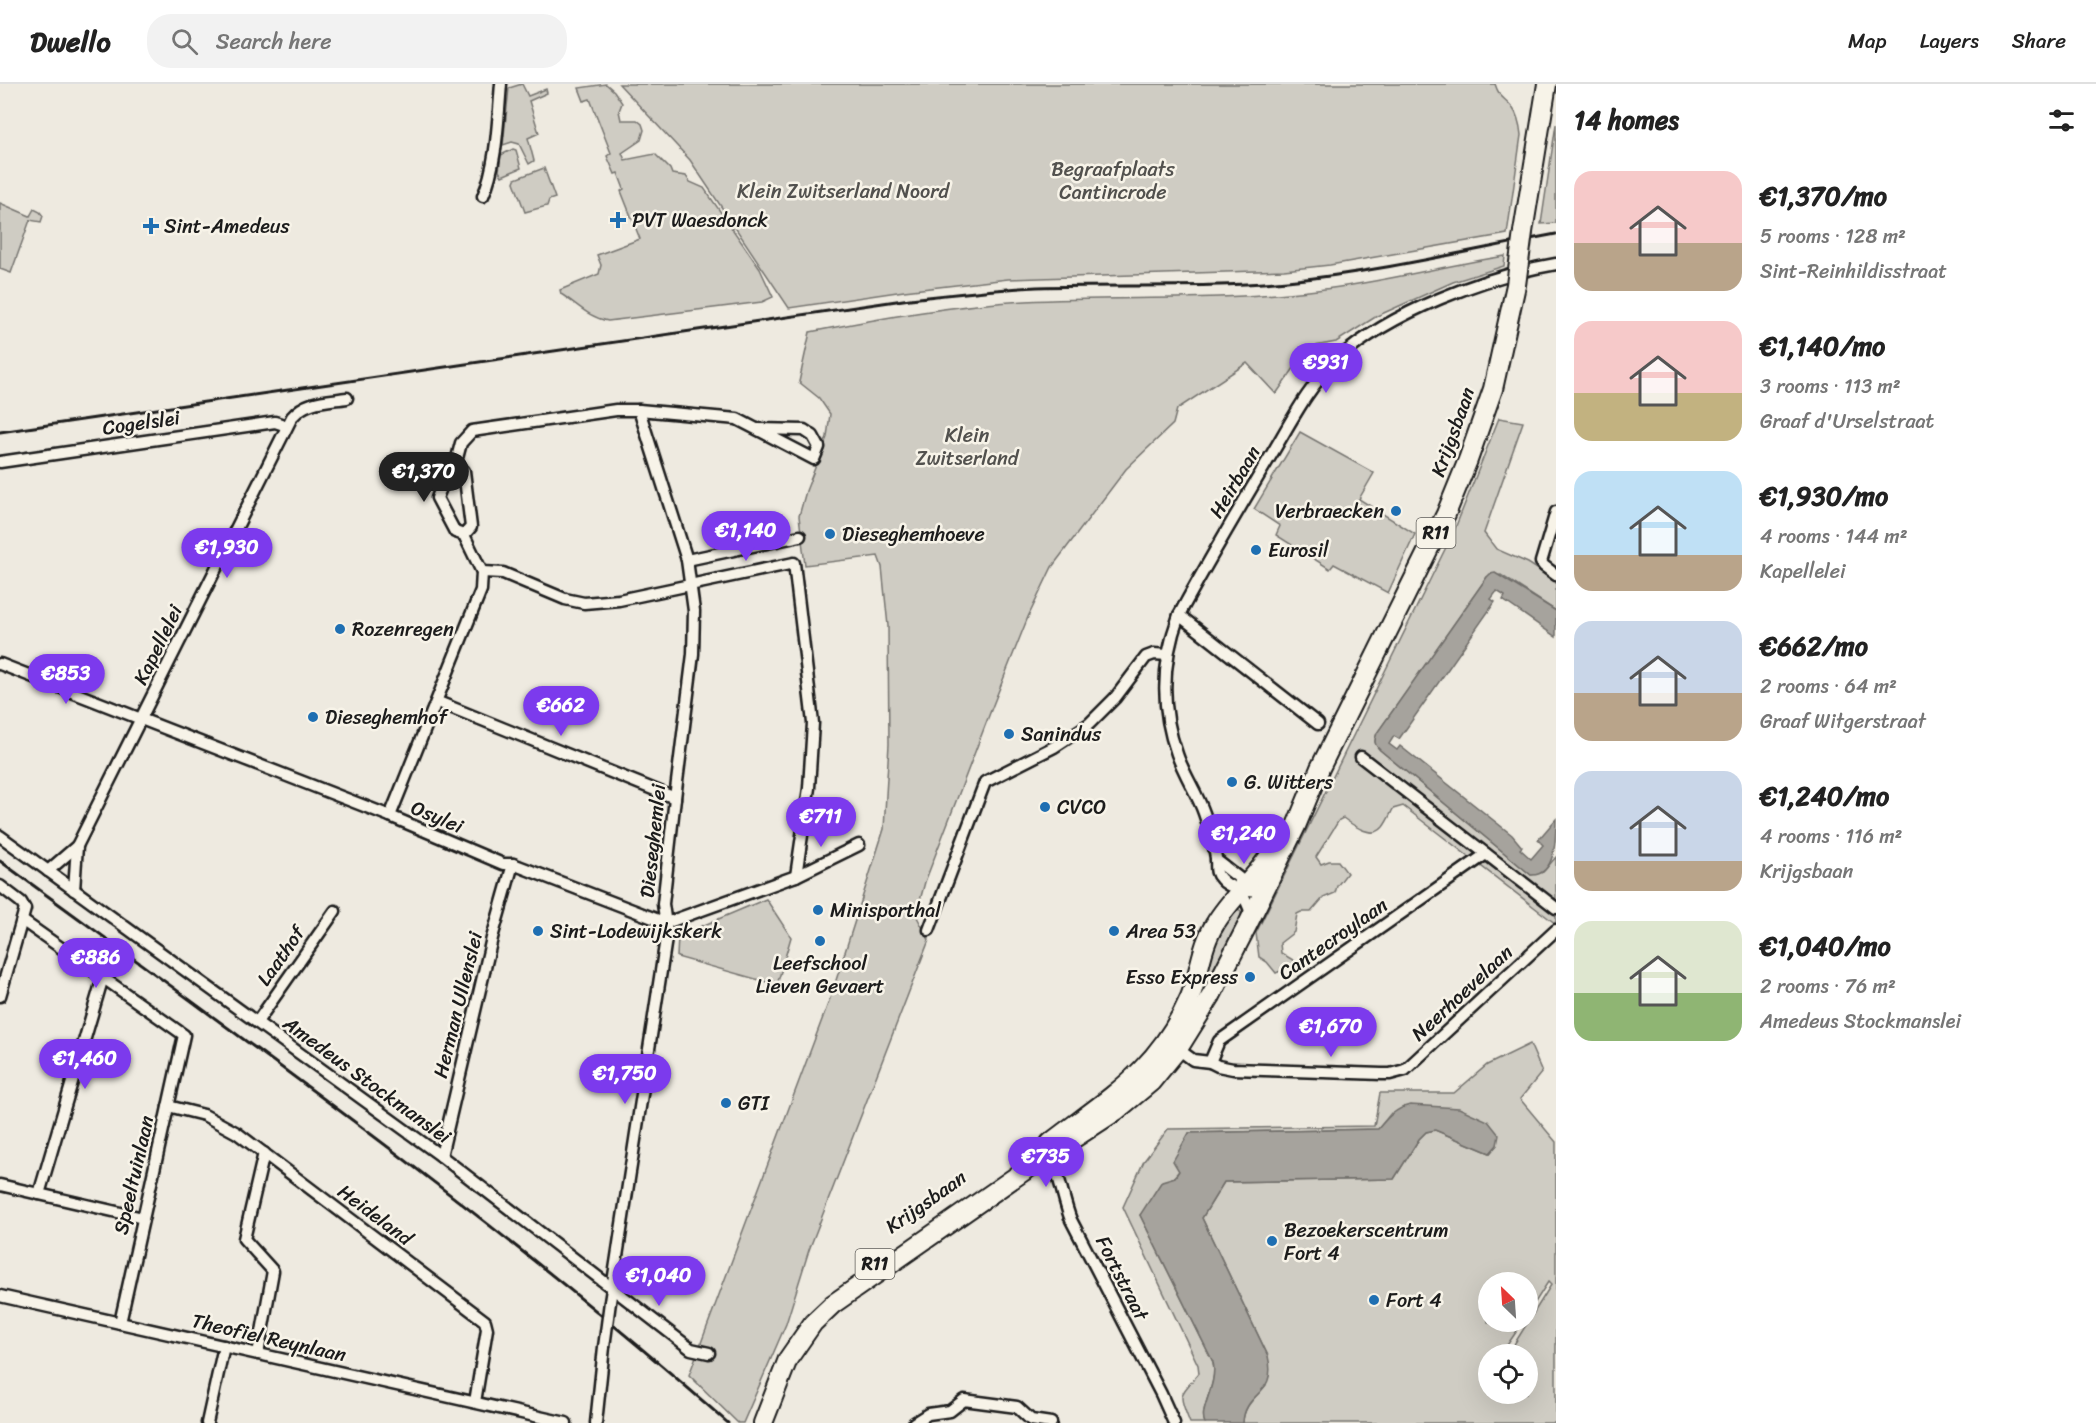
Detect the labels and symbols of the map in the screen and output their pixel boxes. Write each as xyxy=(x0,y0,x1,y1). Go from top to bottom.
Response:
park label: Begraafplaats Cantincrode xyxy=(1051,152,1176,210)
park label: Klein Zwitserland Noord xyxy=(737,174,950,209)
place label: PVT Waesdonck xyxy=(632,203,768,238)
place label: Sint-Amedeus xyxy=(164,209,291,244)
marker: PVT Waesdonck xyxy=(609,211,627,229)
marker: Sint-Amedeus xyxy=(142,217,160,235)
pin: €931 xyxy=(1290,343,1362,394)
street label: Krijgsbaan xyxy=(1421,382,1485,482)
street label: Cogelslei xyxy=(100,400,183,446)
park label: Klein Zwitserland xyxy=(916,418,1020,476)
street label: Heirbaan xyxy=(1199,439,1271,525)
pin: €1,370 xyxy=(375,452,473,503)
place label: Verbraecken xyxy=(1275,494,1384,529)
marker: Verbraecken xyxy=(1389,504,1403,518)
pin: €1,140 xyxy=(697,511,795,562)
place label: Dieseghemhoeve xyxy=(842,517,985,552)
road number: R11 xyxy=(1416,518,1456,548)
marker: Dieseghemhoeve xyxy=(823,527,837,541)
pin: €1,930 xyxy=(178,528,276,579)
place label: Eurosil xyxy=(1268,533,1329,568)
marker: Eurosil xyxy=(1249,543,1263,557)
street label: Kapellelei xyxy=(124,598,193,691)
place label: Rozenregen xyxy=(352,612,454,647)
marker: Rozenregen xyxy=(333,622,347,636)
pin: €853 xyxy=(30,654,102,705)
pin: €662 xyxy=(525,686,597,737)
place label: Dieseghemhof xyxy=(325,700,449,735)
marker: Dieseghemhof xyxy=(306,710,320,724)
place label: Sanindus xyxy=(1021,717,1102,752)
marker: Sanindus xyxy=(1002,727,1016,741)
place label: G. Witters xyxy=(1244,765,1334,800)
marker: G. Witters xyxy=(1225,775,1239,789)
street label: Dieseghemlei xyxy=(630,782,676,900)
street label: Osylei xyxy=(405,790,470,844)
place label: CVCO xyxy=(1057,790,1106,825)
pin: €711 xyxy=(785,797,857,848)
marker: CVCO xyxy=(1038,800,1052,814)
pin: €1,240 xyxy=(1195,814,1293,865)
street label: Cantecroylaan xyxy=(1271,888,1395,990)
place label: Minisporthal xyxy=(830,893,942,928)
marker: Minisporthal xyxy=(811,903,825,917)
place label: Sint-Lodewijkskerk xyxy=(550,914,722,949)
place label: Area 53 xyxy=(1125,914,1196,949)
street label: Laathof xyxy=(247,917,316,994)
marker: Sint-Lodewijkskerk xyxy=(531,924,545,938)
marker: Area 53 xyxy=(1107,924,1121,938)
street label: Herman Ullenslei xyxy=(423,927,493,1082)
marker: Leefschool Lieven Gevaert xyxy=(813,934,827,948)
street label: Neerhoevelaan xyxy=(1403,936,1521,1050)
pin: €886 xyxy=(60,938,132,989)
place label: Leefschool Lieven Gevaert xyxy=(756,946,885,1004)
place label: Esso Express xyxy=(1125,960,1239,995)
marker: Esso Express xyxy=(1243,970,1257,984)
street label: Amedeus Stockmanslei xyxy=(275,1006,460,1154)
pin: €1,670 xyxy=(1282,1007,1380,1058)
pin: €1,460 xyxy=(36,1039,134,1090)
pin: €1,750 xyxy=(576,1054,674,1105)
place label: GTI xyxy=(738,1086,770,1121)
marker: GTI xyxy=(719,1096,733,1110)
street label: Speeltuinlaan xyxy=(103,1112,165,1238)
pin: €735 xyxy=(1010,1137,1082,1188)
street label: Krijgsbaan xyxy=(878,1161,974,1243)
street label: Heideland xyxy=(330,1175,422,1256)
place label: Bezoekerscentrum Fort 4 xyxy=(1284,1213,1449,1271)
street label: Fortstraat xyxy=(1086,1229,1159,1327)
marker: Bezoekerscentrum Fort 4 xyxy=(1265,1234,1279,1248)
road number: R11 xyxy=(856,1249,894,1279)
pin: €1,040 xyxy=(610,1256,708,1307)
north arrow xyxy=(1478,1272,1538,1332)
place label: Fort 4 xyxy=(1386,1283,1442,1318)
marker: Fort 4 xyxy=(1367,1293,1381,1307)
street label: Theofiel Reynlaan xyxy=(188,1303,350,1373)

